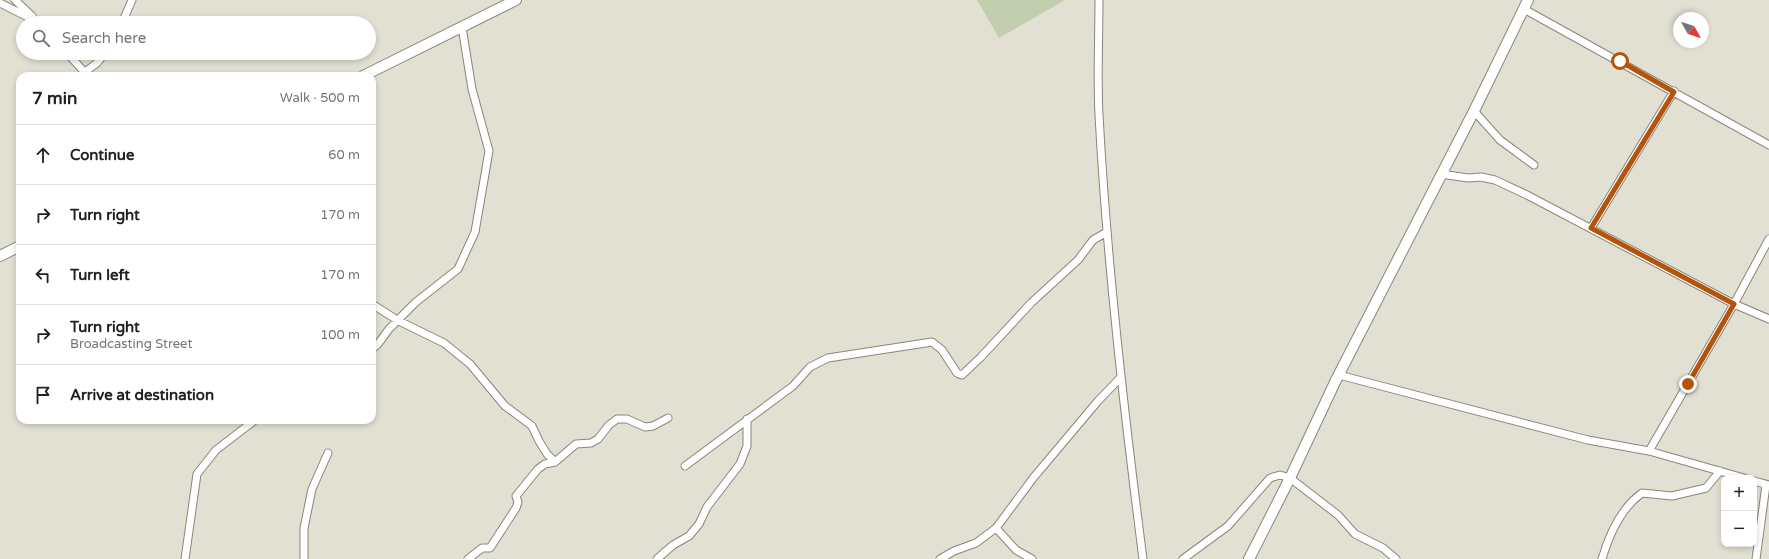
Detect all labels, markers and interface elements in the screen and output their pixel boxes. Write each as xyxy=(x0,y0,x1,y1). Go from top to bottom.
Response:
north arrow xyxy=(1673,12,1709,48)
search box xyxy=(16,16,376,60)
icon: search xyxy=(30,27,52,49)
text: Search here xyxy=(62,29,146,47)
route start xyxy=(1611,52,1629,70)
text: 7 min xyxy=(32,88,77,109)
text: Walk · 500 m xyxy=(280,90,360,106)
icon: ahead xyxy=(32,144,54,166)
text: Continue xyxy=(70,146,134,164)
text: 60 m xyxy=(328,147,360,163)
icon: right xyxy=(32,204,54,226)
text: Turn right xyxy=(70,206,140,224)
text: 170 m xyxy=(320,207,360,223)
icon: left xyxy=(32,264,54,286)
text: Turn left xyxy=(70,266,130,284)
text: 170 m xyxy=(320,267,360,283)
text: Turn right xyxy=(70,318,140,336)
icon: right xyxy=(32,324,54,346)
text: 100 m xyxy=(320,327,360,343)
text: Broadcasting Street xyxy=(70,336,192,352)
route end xyxy=(1679,375,1697,393)
icon: arrive xyxy=(32,384,54,406)
text: Arrive at destination xyxy=(70,386,214,404)
map controls xyxy=(1721,475,1757,547)
button: + xyxy=(1721,475,1757,511)
button: − xyxy=(1721,511,1757,547)

